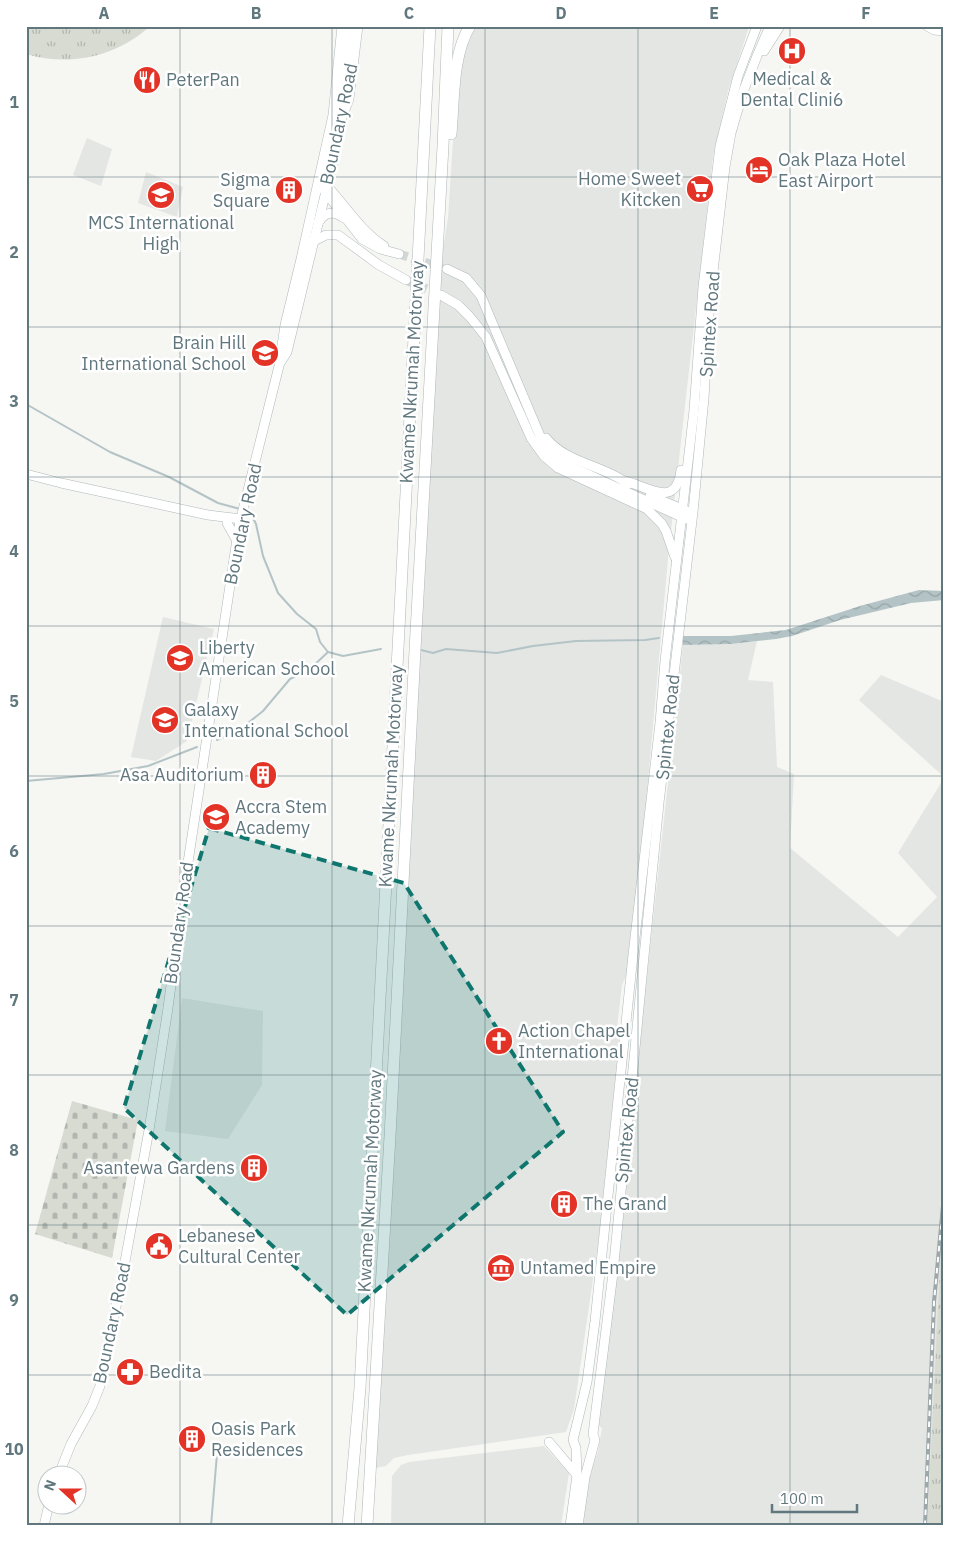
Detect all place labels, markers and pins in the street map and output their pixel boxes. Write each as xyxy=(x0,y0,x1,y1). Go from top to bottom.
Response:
hospital icon: Medical & Dental Clini6 xyxy=(777,36,807,66)
restaurant icon: PeterPan xyxy=(132,65,162,95)
place label: Medical & Dental Clini6 xyxy=(740,67,844,111)
place label: PeterPan xyxy=(166,68,240,91)
place label: Oak Plaza Hotel East Airport xyxy=(778,148,906,192)
hotel icon: Oak Plaza Hotel East Airport xyxy=(744,155,774,185)
place label: Home Sweet Kitcken xyxy=(578,167,681,211)
place label: Sigma Square xyxy=(213,168,270,212)
supermarket icon: Home Sweet Kitcken xyxy=(685,174,715,204)
building icon: Sigma Square xyxy=(274,175,304,205)
school or university icon: MCS International High xyxy=(146,180,176,210)
place label: MCS International High xyxy=(88,211,234,255)
place label: Brain Hill International School xyxy=(81,331,246,375)
school or university icon: Brain Hill International School xyxy=(250,338,280,368)
place label: Liberty American School xyxy=(199,636,335,680)
school or university icon: Liberty American School xyxy=(165,643,195,673)
place label: Galaxy International School xyxy=(184,698,349,742)
school or university icon: Galaxy International School xyxy=(150,705,180,735)
building icon: Asa Auditorium xyxy=(248,760,278,790)
place label: Asa Auditorium xyxy=(120,763,244,786)
place label: Accra Stem Academy xyxy=(235,795,327,839)
school or university icon: Accra Stem Academy xyxy=(201,802,231,832)
place label: Action Chapel International xyxy=(518,1019,630,1063)
church icon: Action Chapel International xyxy=(484,1026,514,1056)
building icon: Asantewa Gardens xyxy=(239,1153,269,1183)
place label: Asantewa Gardens xyxy=(83,1156,235,1179)
building icon: The Grand xyxy=(549,1189,579,1219)
place label: The Grand xyxy=(583,1192,667,1215)
place label: Lebanese Cultural Center xyxy=(178,1224,300,1268)
public building icon: Lebanese Cultural Center xyxy=(144,1231,174,1261)
museum icon: Untamed Empire xyxy=(486,1253,516,1283)
place label: Untamed Empire xyxy=(520,1256,656,1279)
pharmacy icon: Bedita xyxy=(115,1357,145,1387)
place label: Bedita xyxy=(149,1360,202,1383)
place label: Oasis Park Residences xyxy=(211,1417,304,1461)
building icon: Oasis Park Residences xyxy=(177,1424,207,1454)

